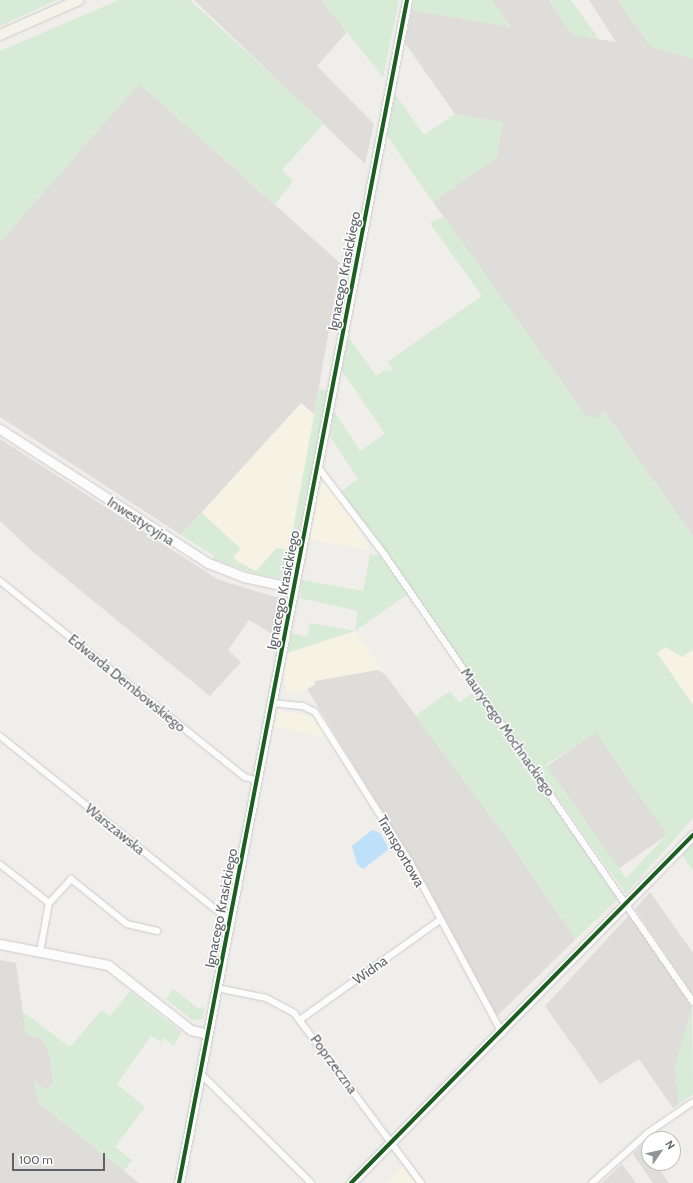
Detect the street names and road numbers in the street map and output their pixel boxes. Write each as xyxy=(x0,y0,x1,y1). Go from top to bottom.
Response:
street label: Ignacego Krasickiego xyxy=(324,210,364,332)
street label: Inwestycyjna xyxy=(104,493,178,549)
street label: Ignacego Krasickiego xyxy=(263,529,303,651)
street label: Edwarda Dembowskiego xyxy=(65,631,189,735)
street label: Maurycego Mochnackiego xyxy=(457,665,559,799)
street label: Warszawska xyxy=(82,800,148,858)
street label: Transportowa xyxy=(374,812,428,890)
street label: Ignacego Krasickiego xyxy=(201,847,241,969)
street label: Widna xyxy=(350,952,390,988)
street label: Poprzeczna xyxy=(307,1031,361,1097)

